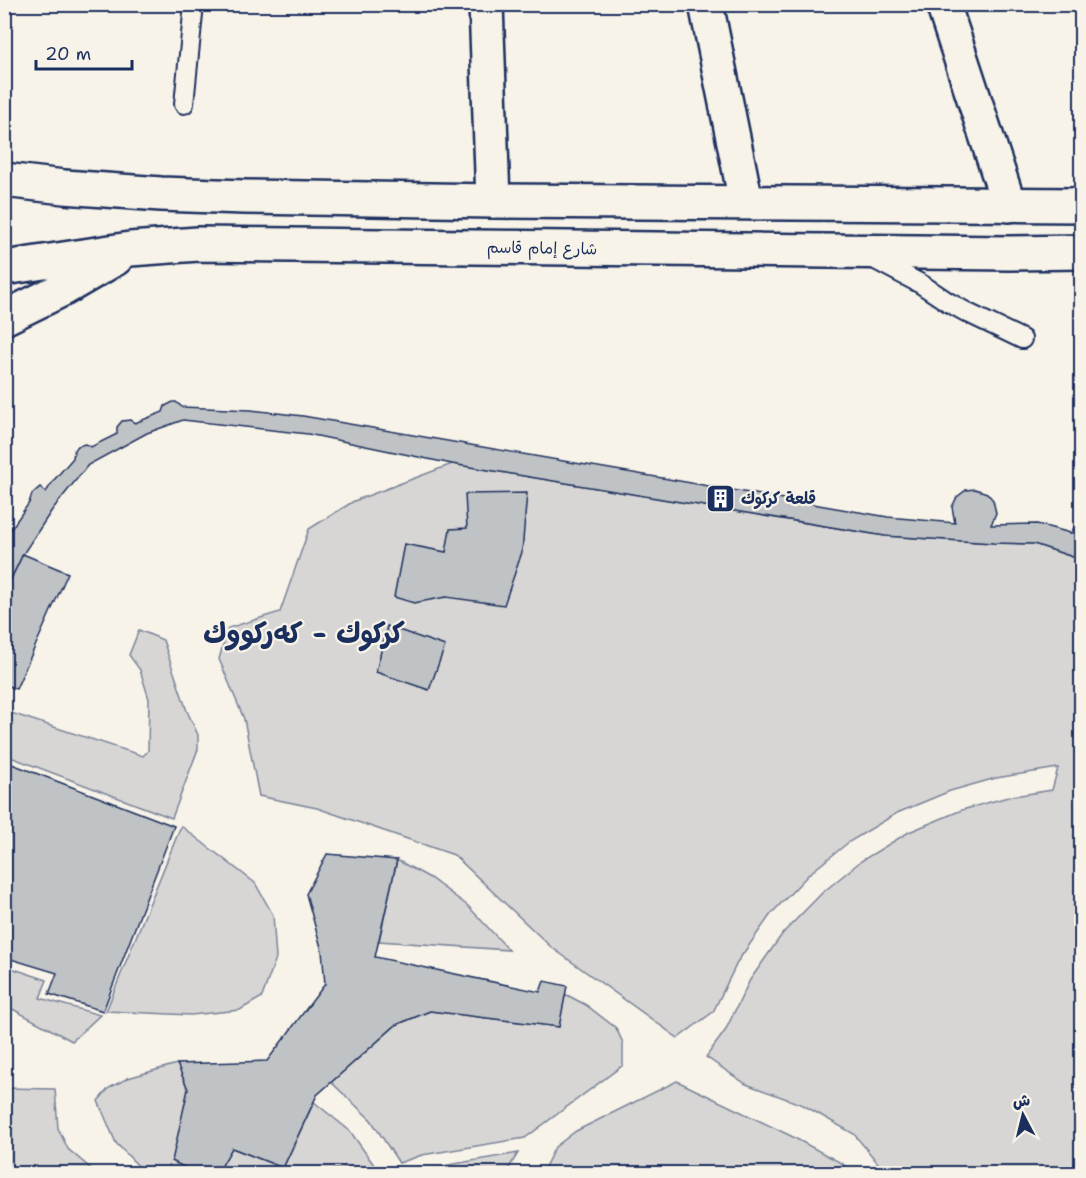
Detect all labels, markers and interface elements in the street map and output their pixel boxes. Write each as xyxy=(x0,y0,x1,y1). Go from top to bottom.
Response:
scale bar xyxy=(36,33,132,71)
text: 20 m xyxy=(45,42,91,66)
street label: شارع إمام قاسم xyxy=(487,237,597,261)
building icon: قلعة كركوك xyxy=(704,482,736,514)
place label: قلعة كركوك xyxy=(741,488,816,510)
district label: كركوك - کەرکووك xyxy=(203,614,405,652)
north arrow xyxy=(993,1085,1053,1145)
text: ش xyxy=(1011,1089,1031,1112)

